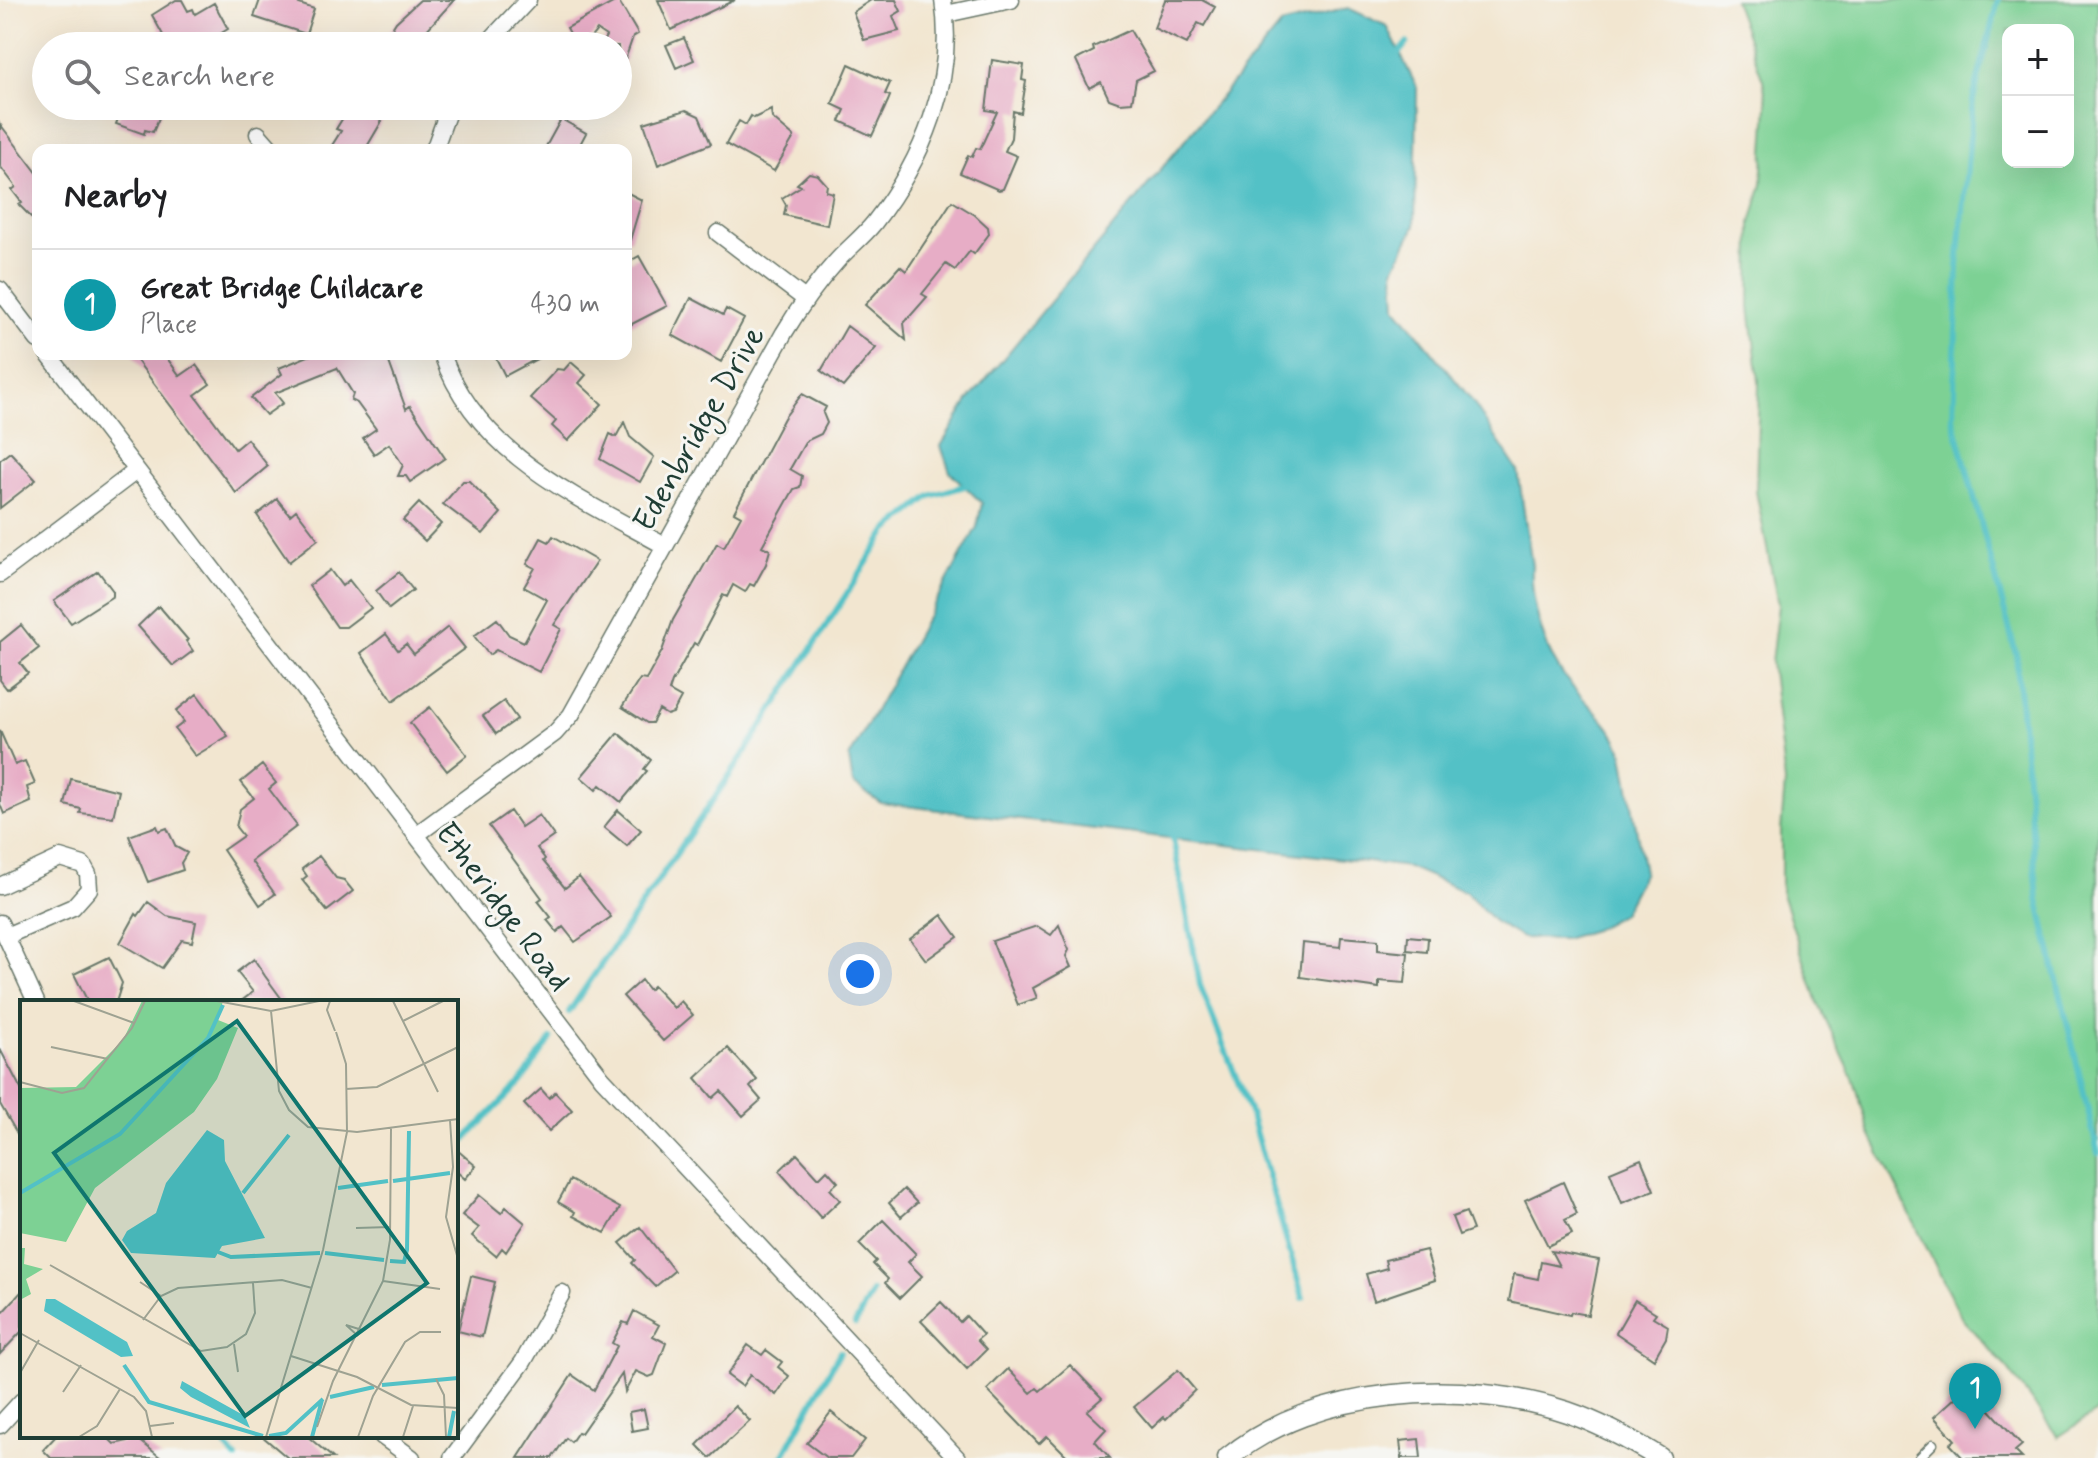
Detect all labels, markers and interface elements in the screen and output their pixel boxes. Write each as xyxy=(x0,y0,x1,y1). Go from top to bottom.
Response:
map controls xyxy=(2002,24,2074,168)
button: + xyxy=(2002,24,2074,96)
search box xyxy=(32,32,632,120)
icon: search xyxy=(60,54,104,98)
text: Search here xyxy=(124,57,275,96)
button: − xyxy=(2002,96,2074,168)
text: Nearby xyxy=(64,174,168,219)
text: Great Bridge Childcare xyxy=(140,269,424,308)
text: 1 xyxy=(84,288,96,322)
text: 430 m xyxy=(531,288,600,322)
text: Place xyxy=(140,308,197,342)
street label: Edenbridge Drive xyxy=(624,318,777,541)
street label: Etheridge Road xyxy=(423,814,580,1002)
your location xyxy=(840,954,880,994)
inset map xyxy=(20,1000,458,1438)
pin: 1 xyxy=(1949,1363,2001,1429)

